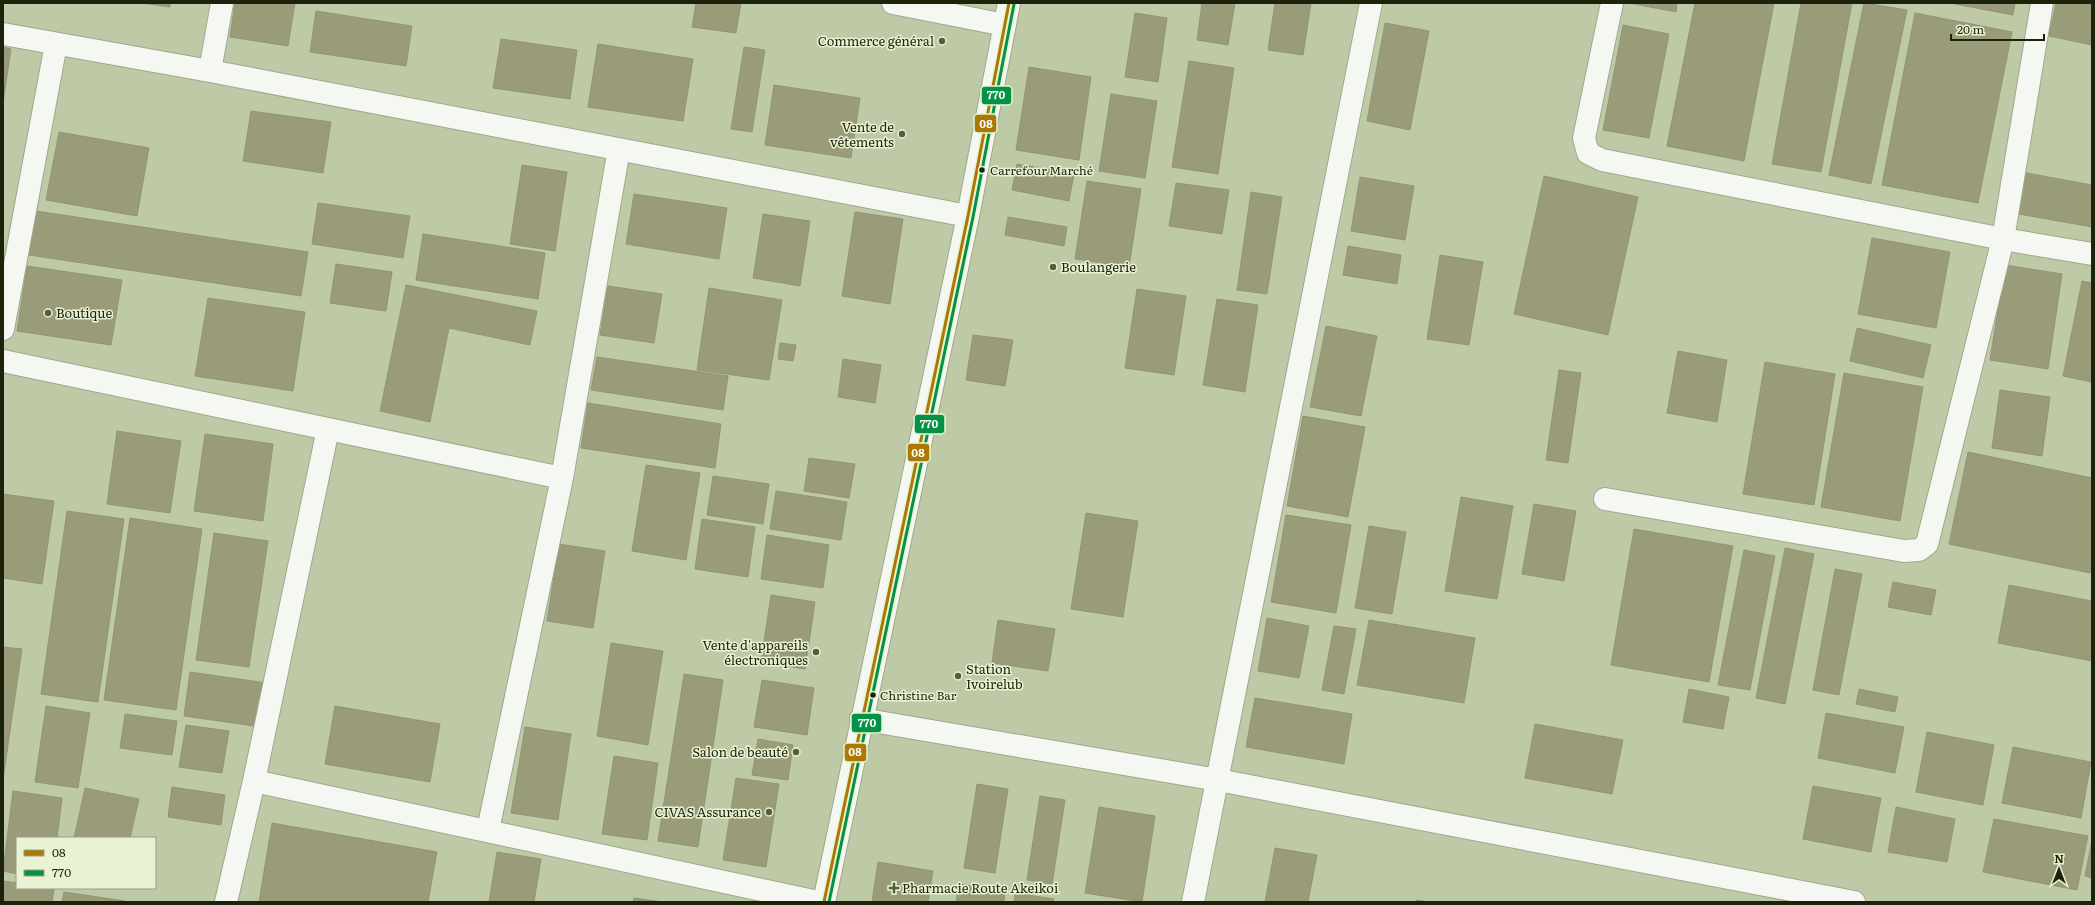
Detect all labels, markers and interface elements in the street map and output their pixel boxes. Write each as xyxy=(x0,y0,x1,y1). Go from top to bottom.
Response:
scale bar xyxy=(1951,16,2044,42)
text: 20 m xyxy=(1957,20,1984,38)
place label: Commerce général xyxy=(818,31,935,50)
marker: Commerce général xyxy=(937,36,947,46)
line badge: 770 xyxy=(981,86,1012,105)
text: 770 xyxy=(987,86,1006,102)
line badge: 08 xyxy=(974,114,997,133)
text: 08 xyxy=(979,115,993,131)
place label: Vente de vêtements xyxy=(830,117,894,151)
marker: Vente de vêtements xyxy=(897,129,907,139)
place label: Carrefour Marché xyxy=(990,161,1093,179)
marker: Carrefour Marché xyxy=(977,165,987,175)
place label: Boulangerie xyxy=(1061,257,1136,276)
marker: Boulangerie xyxy=(1048,262,1058,272)
place label: Boutique xyxy=(56,303,112,322)
marker: Boutique xyxy=(43,308,53,318)
line badge: 770 xyxy=(914,414,945,434)
text: 770 xyxy=(920,415,939,431)
line badge: 08 xyxy=(907,443,930,462)
text: 08 xyxy=(911,444,925,460)
place label: Vente d'appareils électroniques xyxy=(702,635,808,669)
marker: Vente d'appareils électroniques xyxy=(811,647,821,657)
place label: Station Ivoirelub xyxy=(966,659,1023,693)
marker: Station Ivoirelub xyxy=(953,671,963,681)
place label: Christine Bar xyxy=(880,686,957,704)
marker: Christine Bar xyxy=(868,690,878,700)
line badge: 770 xyxy=(851,713,882,733)
text: 770 xyxy=(858,714,877,730)
place label: Salon de beauté xyxy=(692,742,788,761)
line badge: 08 xyxy=(844,743,867,762)
text: 08 xyxy=(848,743,862,759)
marker: Salon de beauté xyxy=(791,747,801,757)
place label: CIVAS Assurance xyxy=(654,802,761,821)
marker: CIVAS Assurance xyxy=(764,807,774,817)
legend xyxy=(16,837,156,889)
text: 08 xyxy=(52,843,66,861)
north arrow xyxy=(2039,849,2079,889)
text: N xyxy=(2054,850,2064,866)
text: 770 xyxy=(52,863,71,881)
place label: Pharmacie Route Akeikoi xyxy=(902,878,1059,897)
marker: Pharmacie Route Akeikoi xyxy=(889,883,899,893)

